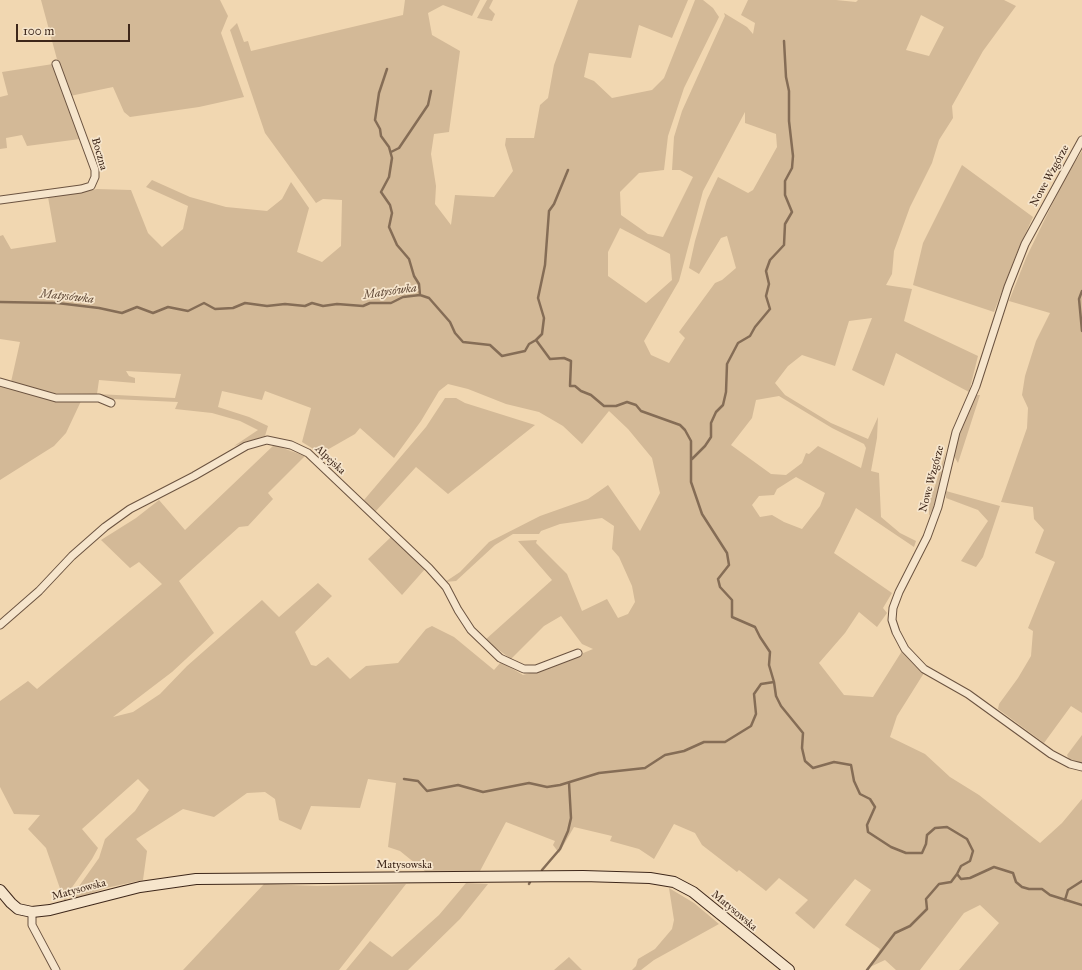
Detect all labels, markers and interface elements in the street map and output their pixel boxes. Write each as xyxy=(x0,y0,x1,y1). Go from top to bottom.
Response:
scale bar xyxy=(18,16,132,42)
text: 100 m xyxy=(23,24,54,38)
street label: Boczna xyxy=(88,136,110,172)
street label: Nowe Wzgórze xyxy=(1028,143,1072,209)
water label: Matysówka xyxy=(362,281,418,303)
water label: Matysówka xyxy=(39,287,95,307)
street label: Alpejska xyxy=(312,443,348,477)
street label: Nowe Wzgórze xyxy=(917,444,947,514)
street label: Matysowska xyxy=(376,858,432,872)
street label: Matysowska xyxy=(50,876,108,904)
street label: Matysowska xyxy=(708,888,760,934)

